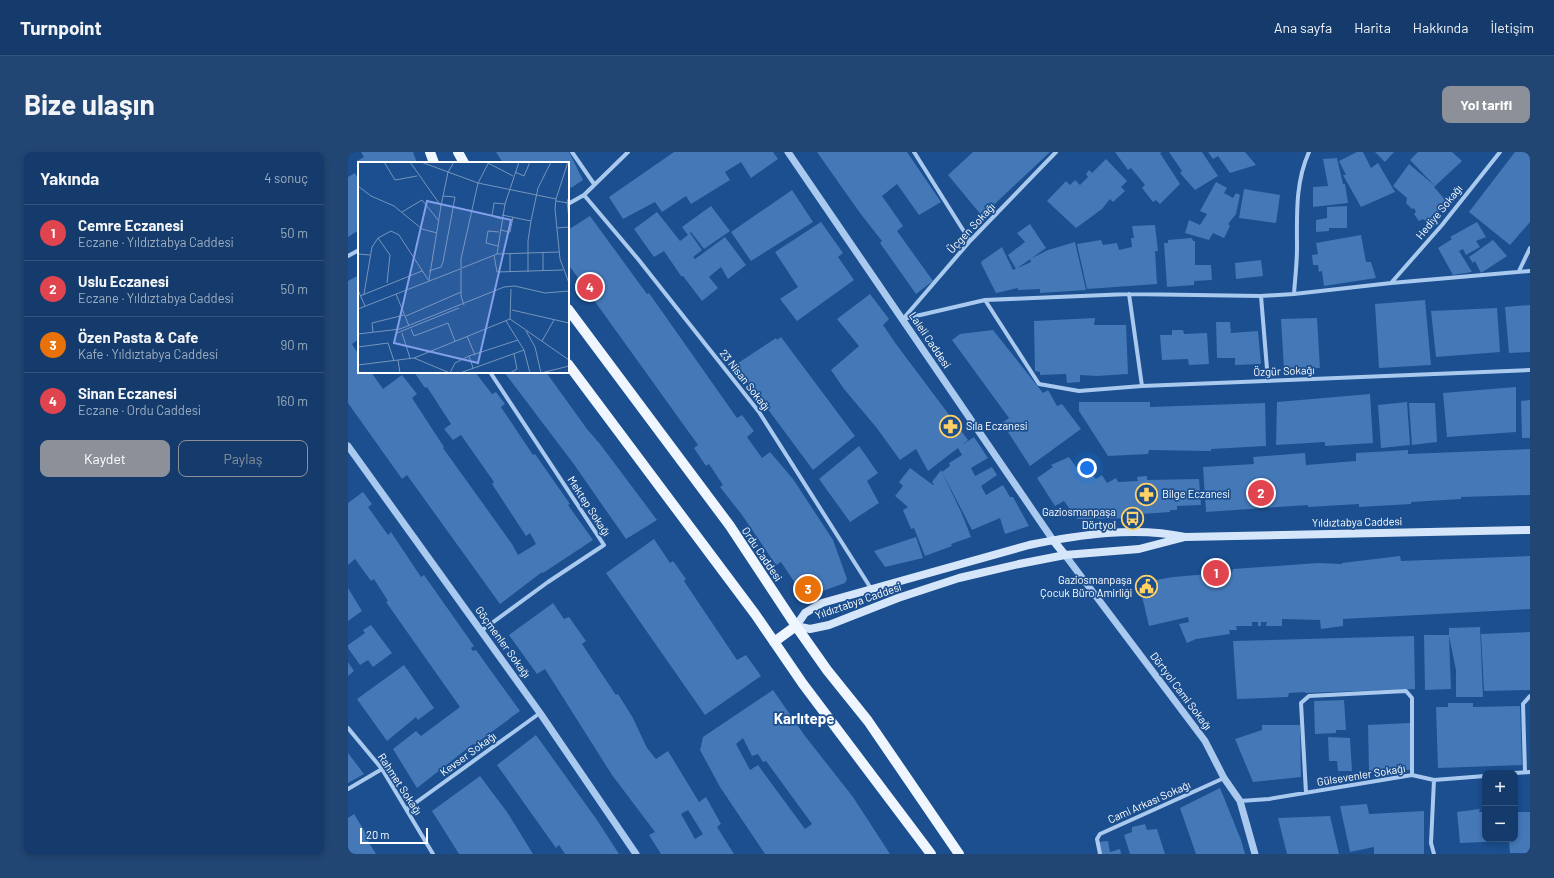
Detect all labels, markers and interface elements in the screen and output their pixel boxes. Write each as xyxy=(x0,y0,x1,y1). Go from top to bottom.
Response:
text: Turnpoint xyxy=(20,16,102,39)
text: Ana sayfa xyxy=(1274,19,1332,36)
text: Harita xyxy=(1354,19,1391,36)
text: Hakkında xyxy=(1413,19,1468,36)
text: İletişim xyxy=(1490,19,1534,36)
button: Yol tarifi xyxy=(1442,86,1530,123)
text: Bize ulaşın xyxy=(24,87,155,121)
inset map xyxy=(358,162,569,373)
text: Yakında xyxy=(40,168,99,188)
text: 4 sonuç xyxy=(264,170,308,186)
street label: Hediye Sokağı xyxy=(1413,182,1464,241)
street label: Üçgen Sokağı xyxy=(943,199,997,256)
text: Cemre Eczanesi xyxy=(78,216,184,234)
text: 1 xyxy=(51,225,55,241)
text: 50 m xyxy=(281,225,308,241)
text: Eczane · Yıldıztabya Caddesi xyxy=(78,234,234,250)
text: Uslu Eczanesi xyxy=(78,272,169,290)
pin: 4 xyxy=(577,272,603,302)
text: 2 xyxy=(49,281,57,297)
text: 50 m xyxy=(281,281,308,297)
text: Eczane · Yıldıztabya Caddesi xyxy=(78,290,234,306)
street label: Laleli Caddesi xyxy=(907,309,954,370)
text: Özen Pasta & Cafe xyxy=(78,328,198,346)
text: 3 xyxy=(49,337,57,353)
text: 90 m xyxy=(281,337,308,353)
text: Kafe · Yıldıztabya Caddesi xyxy=(78,346,218,362)
street label: 23 Nisan Sokağı xyxy=(717,346,773,413)
street label: Özgür Sokağı xyxy=(1253,362,1315,378)
text: Sinan Eczanesi xyxy=(78,384,177,402)
text: 4 xyxy=(49,393,57,409)
text: 160 m xyxy=(276,393,308,409)
text: Eczane · Ordu Caddesi xyxy=(78,402,201,418)
pharmacy icon: Sıla Eczanesi xyxy=(937,413,963,439)
place label: Sıla Eczanesi xyxy=(966,419,1027,432)
button: Kaydet xyxy=(40,440,170,477)
button: Paylaş xyxy=(178,440,308,477)
your location xyxy=(1077,458,1097,478)
street label: Mektep Sokağı xyxy=(565,473,614,538)
pin: 2 xyxy=(1248,478,1274,508)
pharmacy icon: Bilge Eczanesi xyxy=(1133,481,1159,507)
place label: Bilge Eczanesi xyxy=(1162,487,1230,500)
place label: Gaziosmanpaşa Dörtyol xyxy=(1042,505,1116,531)
bus stop icon: Gaziosmanpaşa Dörtyol xyxy=(1119,505,1145,531)
street label: Yıldıztabya Caddesi xyxy=(1312,514,1402,529)
street label: Ordu Caddesi xyxy=(740,524,785,583)
pin: 1 xyxy=(1203,558,1229,588)
place label: Gaziosmanpaşa Çocuk Büro Amirliği xyxy=(1040,573,1132,599)
public building icon: Gaziosmanpaşa Çocuk Büro Amirliği xyxy=(1134,573,1160,599)
pin: 3 xyxy=(795,574,821,604)
street label: Yıldıztabya Caddesi xyxy=(813,580,903,621)
street label: Göçmenler Sokağı xyxy=(473,603,534,680)
street label: Dörtyol Cami Sokağı xyxy=(1148,649,1215,732)
district label: Karlıtepe xyxy=(774,709,834,727)
street label: Kevser Sokağı xyxy=(437,729,498,778)
street label: Rahmet Sokağı xyxy=(376,750,425,817)
street label: Gülsevenler Sokağı xyxy=(1316,761,1406,788)
map controls xyxy=(1482,770,1518,842)
button: + xyxy=(1482,770,1518,806)
street label: Cami Arkası Sokağı xyxy=(1105,777,1192,826)
button: − xyxy=(1482,806,1518,842)
scale bar xyxy=(360,826,428,845)
text: 20 m xyxy=(366,828,389,841)

